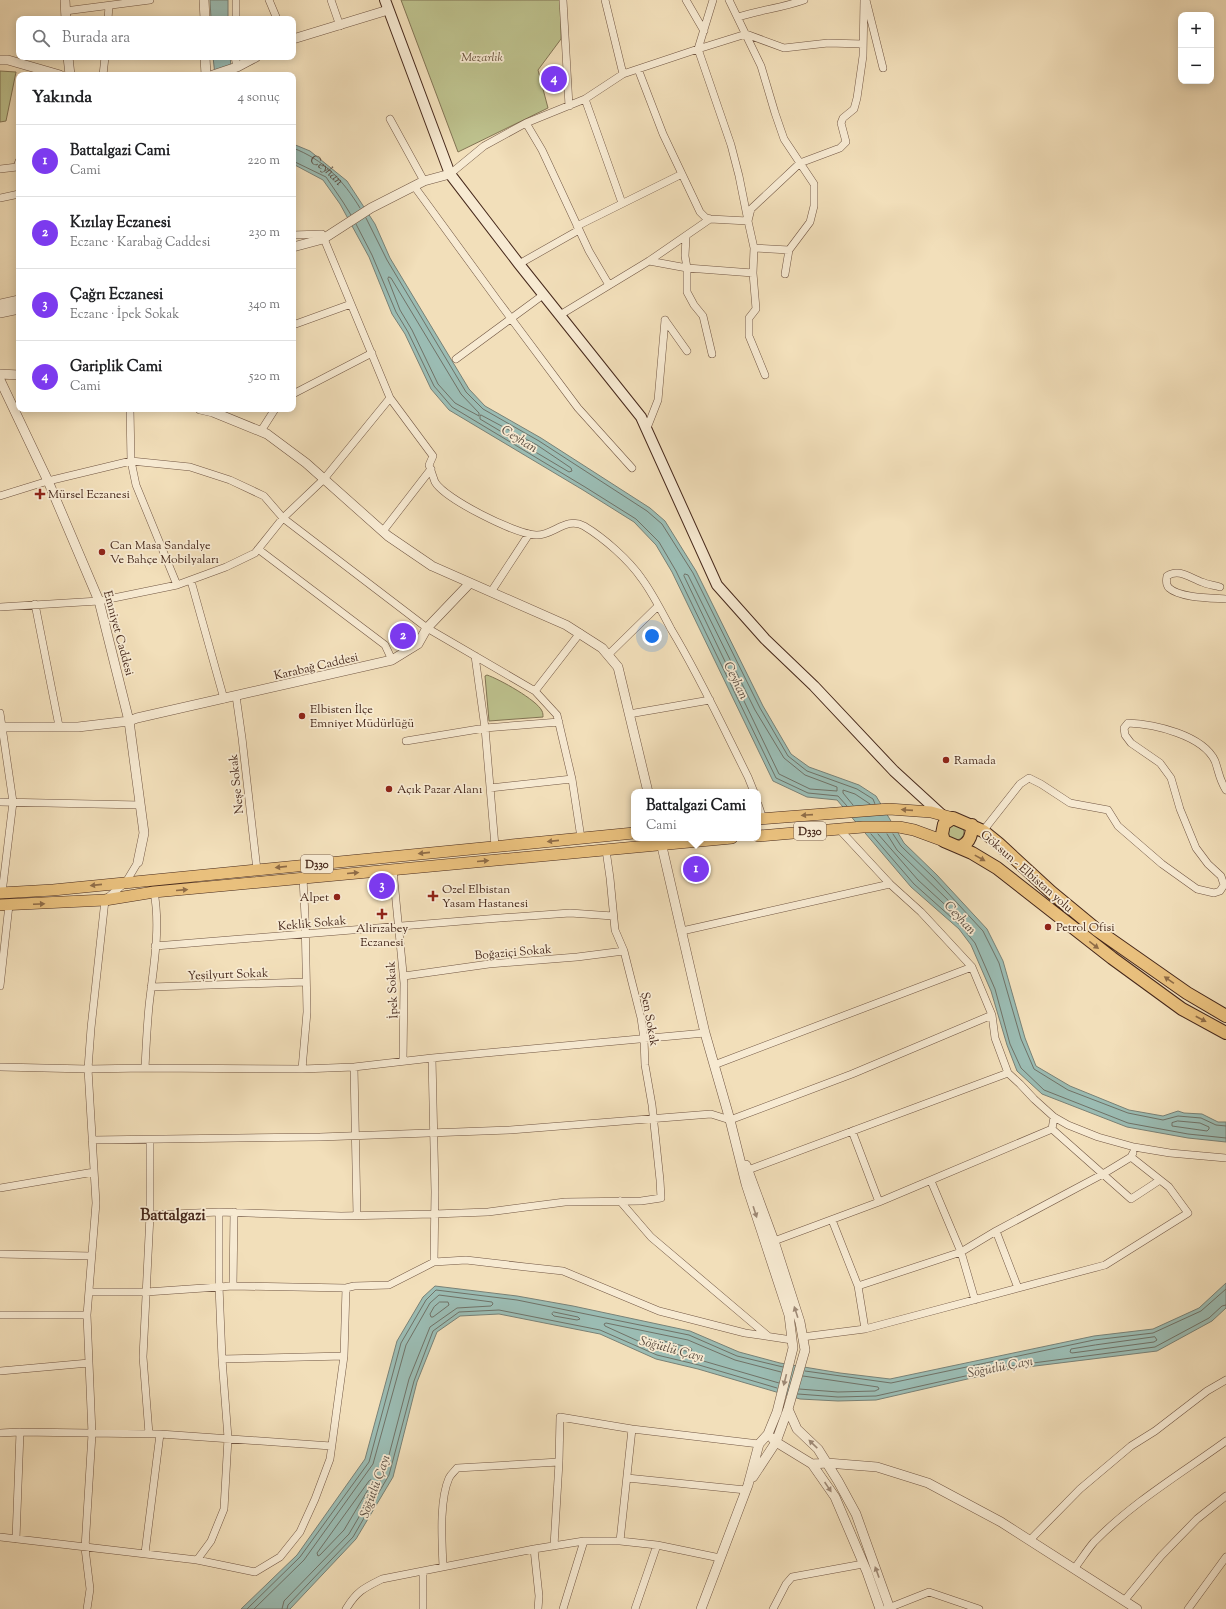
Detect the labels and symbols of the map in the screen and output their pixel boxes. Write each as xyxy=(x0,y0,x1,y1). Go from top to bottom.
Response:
park label: Mezarlık xyxy=(461,49,504,67)
pin: 4 xyxy=(541,64,567,94)
water label: Ceyhan xyxy=(306,151,347,190)
water label: Ceyhan xyxy=(497,422,541,458)
place label: Mürsel Eczanesi xyxy=(48,486,130,504)
marker: Mürsel Eczanesi xyxy=(35,489,45,499)
place label: Can Masa Sandalye Ve Bahçe Mobilyaları xyxy=(110,537,219,569)
marker: Can Masa Sandalye Ve Bahçe Mobilyaları xyxy=(97,547,107,557)
street label: Emniyet Caddesi xyxy=(98,589,138,678)
pin: 2 xyxy=(390,621,416,651)
your location xyxy=(642,626,662,646)
street label: Karabağ Caddesi xyxy=(272,648,361,685)
water label: Ceyhan xyxy=(718,659,752,703)
place label: Elbisten İlçe Emniyet Müdürlüğü xyxy=(310,701,414,733)
marker: Elbisten İlçe Emniyet Müdürlüğü xyxy=(297,711,307,721)
place label: Ramada xyxy=(954,752,996,770)
street label: Neşe Sokak xyxy=(225,753,249,815)
marker: Ramada xyxy=(941,755,951,765)
place label: Açık Pazar Alanı xyxy=(397,781,483,799)
marker: Açık Pazar Alanı xyxy=(384,784,394,794)
one-way arrow xyxy=(901,807,913,814)
one-way arrow xyxy=(801,812,813,819)
road number: D330 xyxy=(794,822,826,840)
street label: Göksun - Elbistan yolu xyxy=(976,826,1077,917)
one-way arrow xyxy=(547,837,559,844)
one-way arrow xyxy=(418,850,430,857)
pin: 1 xyxy=(683,854,709,884)
one-way arrow xyxy=(974,854,985,861)
road number: D330 xyxy=(301,855,333,873)
one-way arrow xyxy=(477,858,489,865)
one-way arrow xyxy=(275,864,287,871)
one-way arrow xyxy=(347,870,359,877)
pin: 3 xyxy=(369,871,395,901)
place label: Ozel Elbistan Yasam Hastanesi xyxy=(442,881,529,913)
one-way arrow xyxy=(89,882,102,888)
one-way arrow xyxy=(176,886,188,893)
place label: Alpet xyxy=(300,889,329,907)
marker: Ozel Elbistan Yasam Hastanesi xyxy=(427,890,439,902)
marker: Alpet xyxy=(332,892,342,902)
water label: Ceyhan xyxy=(939,898,980,939)
one-way arrow xyxy=(33,900,45,907)
marker: Alirızabey Eczanesi xyxy=(377,909,387,919)
street label: Keklik Sokak xyxy=(277,912,347,936)
place label: Petrol Ofisi xyxy=(1056,919,1115,937)
place label: Alirızabey Eczanesi xyxy=(356,920,408,952)
marker: Petrol Ofisi xyxy=(1043,922,1053,932)
one-way arrow xyxy=(1089,940,1100,949)
street label: Boğaziçi Sokak xyxy=(474,941,553,965)
street label: İpek Sokak xyxy=(382,960,403,1019)
street label: Yeşilyurt Sokak xyxy=(187,965,269,985)
one-way arrow xyxy=(1164,976,1174,984)
street label: Şen Sokak xyxy=(635,991,663,1048)
one-way arrow xyxy=(1195,1016,1206,1022)
district label: Battalgazi xyxy=(140,1205,206,1228)
one-way arrow xyxy=(752,1206,758,1218)
one-way arrow xyxy=(793,1305,799,1317)
water label: Söğütlü Çayı xyxy=(637,1333,706,1367)
water label: Söğütlü Çayı xyxy=(966,1353,1035,1383)
one-way arrow xyxy=(782,1374,788,1386)
one-way arrow xyxy=(808,1440,818,1449)
water label: Söğütlü Çayı xyxy=(356,1453,396,1521)
one-way arrow xyxy=(824,1482,832,1492)
one-way arrow xyxy=(873,1566,879,1578)

